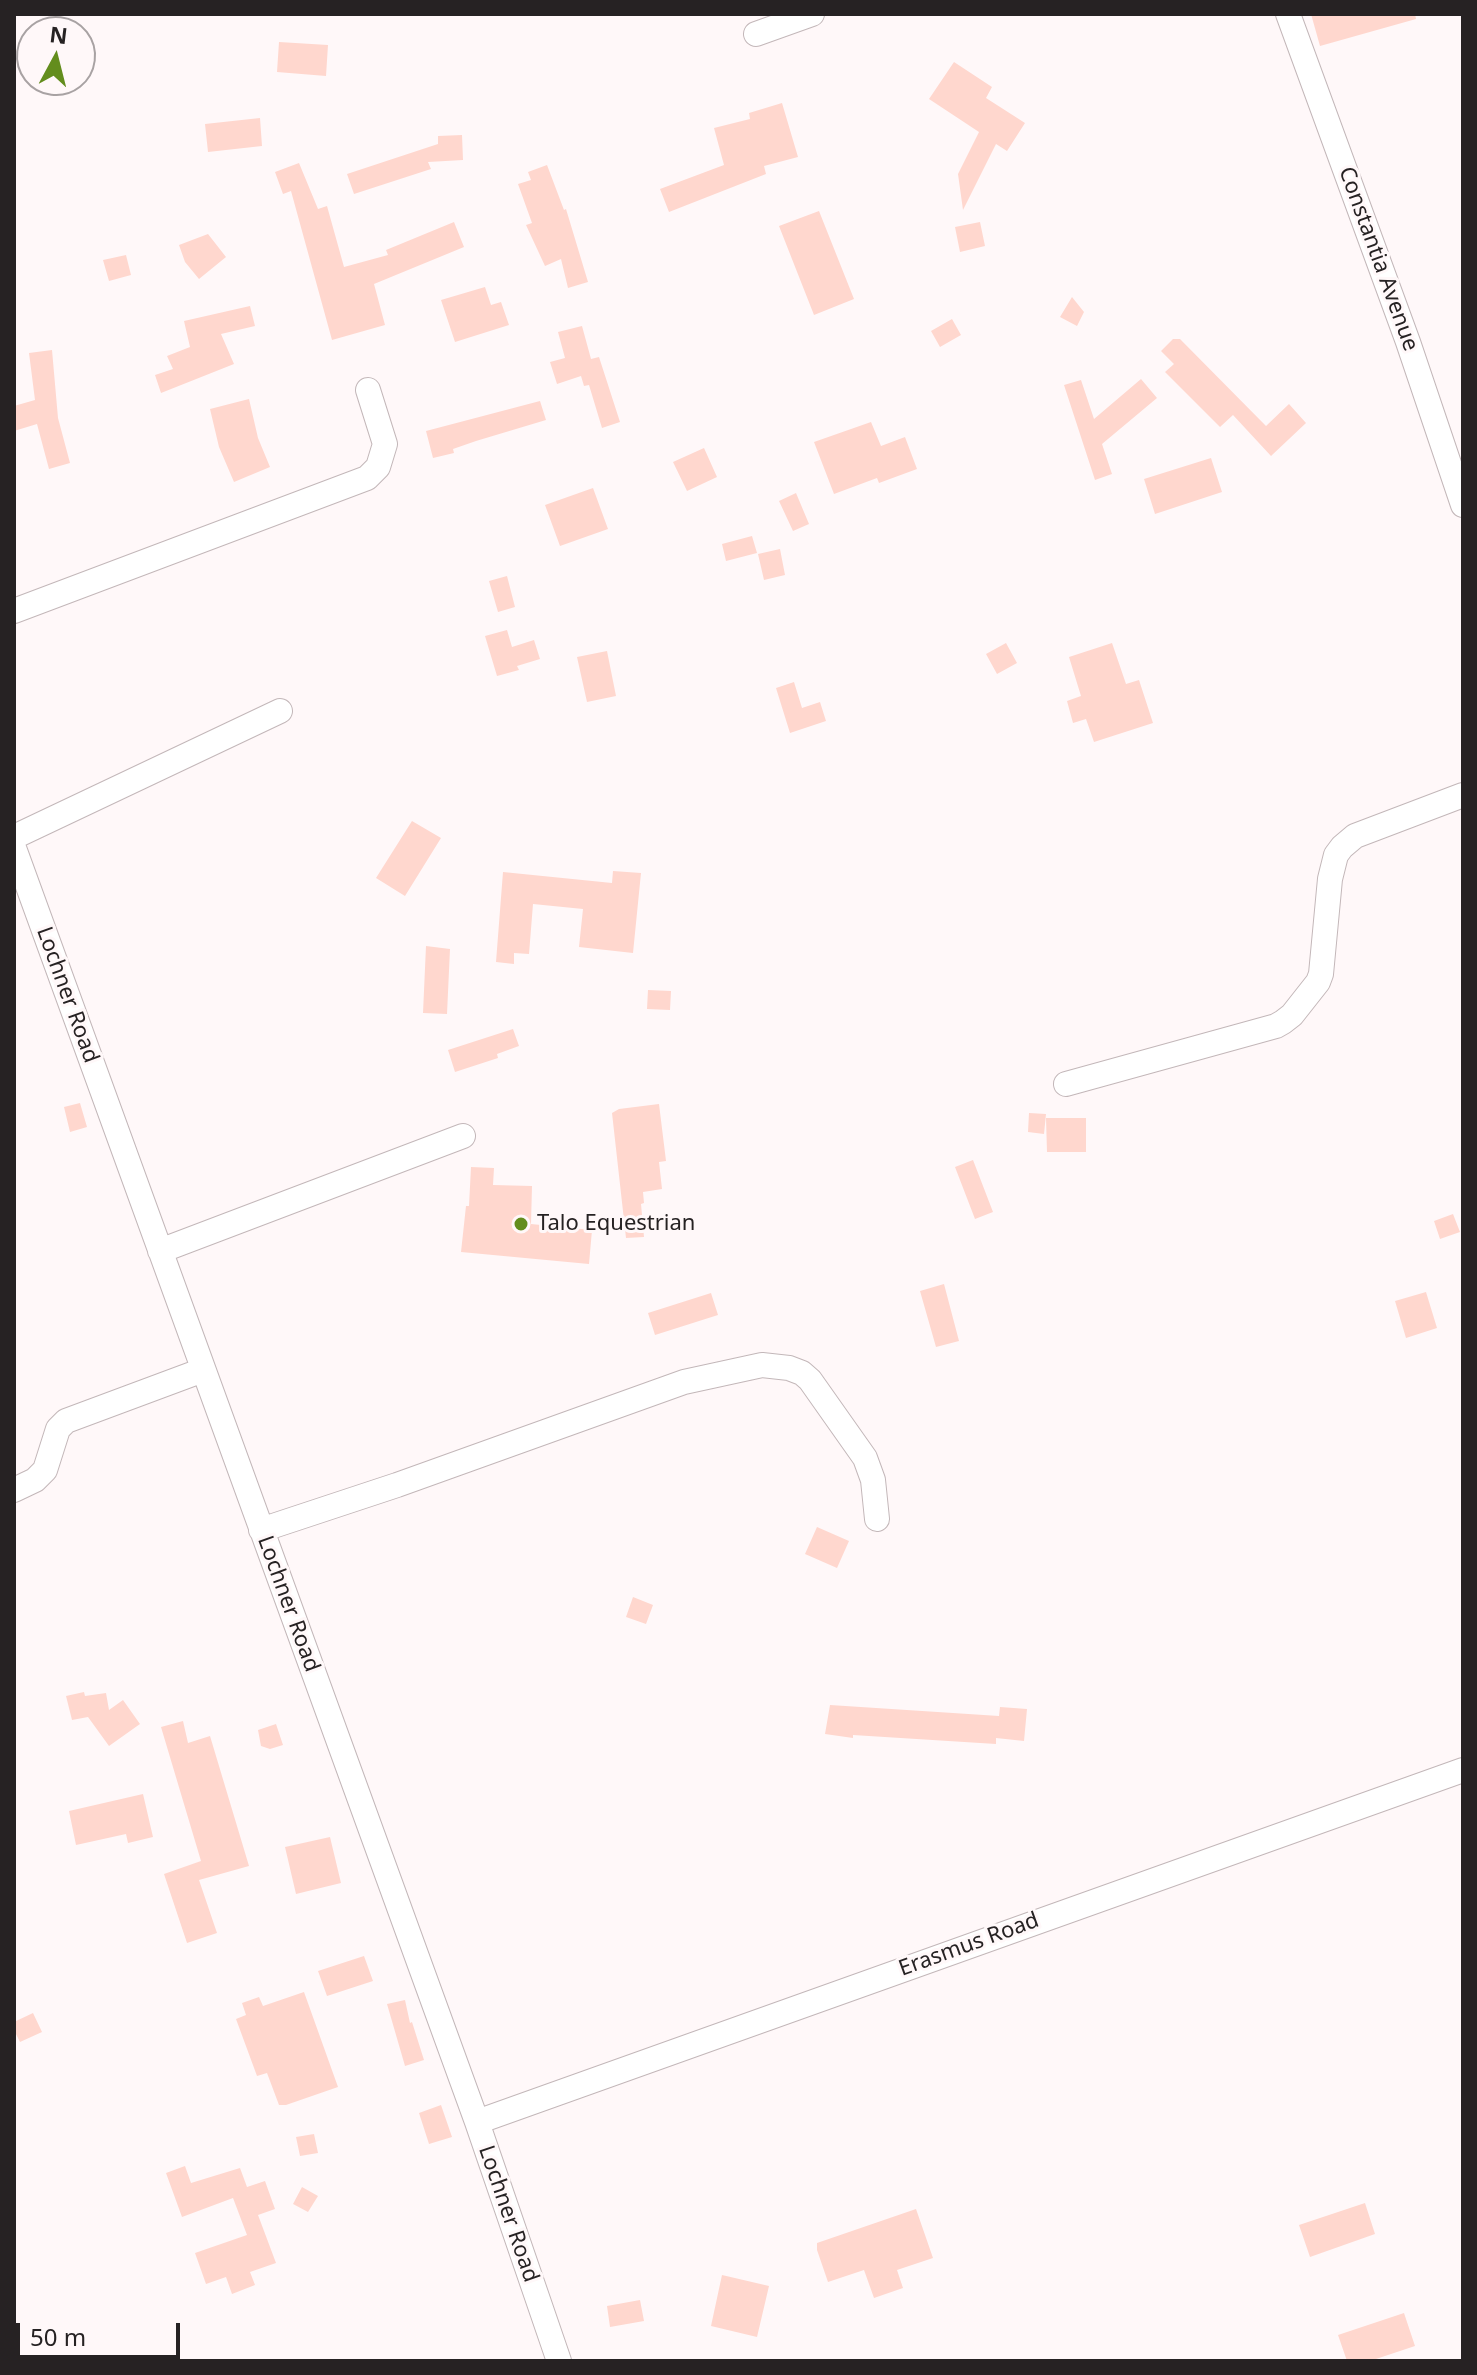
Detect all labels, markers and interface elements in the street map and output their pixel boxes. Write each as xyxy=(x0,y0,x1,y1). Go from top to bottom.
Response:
north arrow xyxy=(16,16,96,96)
text: N xyxy=(48,18,69,50)
street label: Constantia Avenue xyxy=(1332,163,1424,355)
street label: Lochner Road xyxy=(30,923,104,1067)
place label: Talo Equestrian xyxy=(537,1211,695,1237)
marker: Talo Equestrian xyxy=(512,1215,530,1233)
street label: Lochner Road xyxy=(251,1532,325,1676)
street label: Erasmus Road xyxy=(895,1907,1043,1983)
street label: Lochner Road xyxy=(472,2142,544,2286)
scale bar xyxy=(20,2307,184,2357)
text: 50 m xyxy=(30,2320,86,2353)

